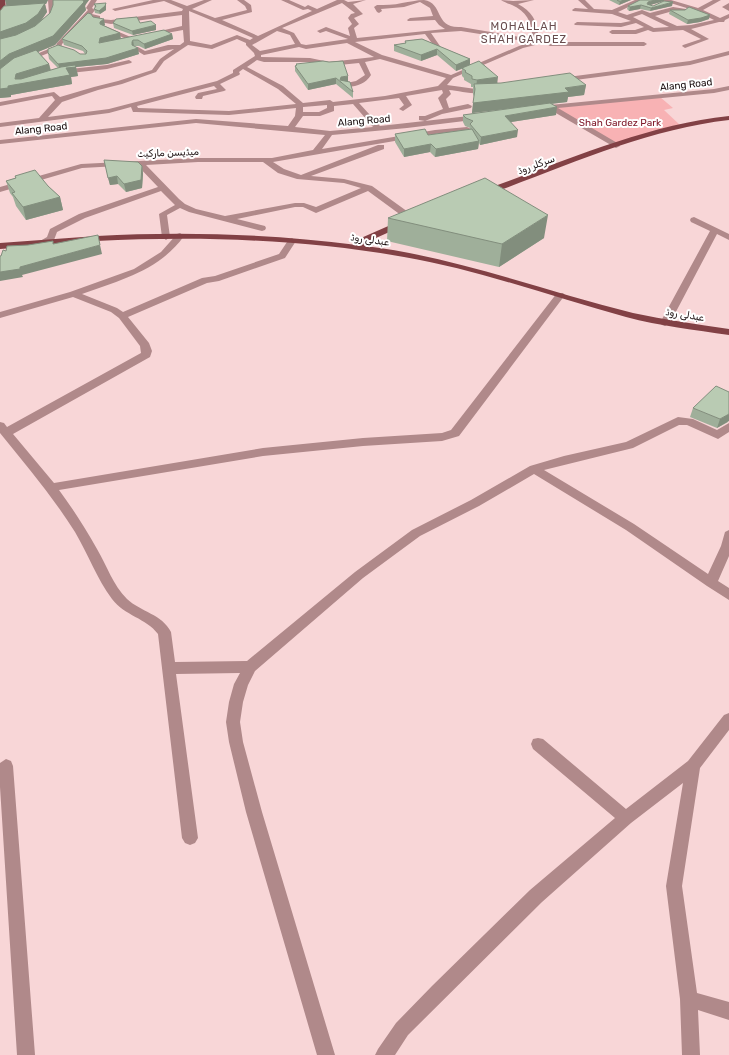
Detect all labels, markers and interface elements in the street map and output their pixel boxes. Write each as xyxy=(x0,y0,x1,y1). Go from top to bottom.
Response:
district label: MOHALLAH SHAH GARDEZ xyxy=(481,20,567,46)
street label: Alang Road xyxy=(659,76,713,94)
street label: Alang Road xyxy=(337,113,391,129)
park label: Shah Gardez Park xyxy=(579,117,662,129)
street label: Alang Road xyxy=(14,120,68,138)
street label: میڈیسن مارکیٹ xyxy=(137,146,200,160)
street label: سرکلر روڈ xyxy=(516,153,557,177)
street label: عبدلی روڈ xyxy=(350,231,391,249)
street label: عبدلی روڈ xyxy=(665,306,706,324)

